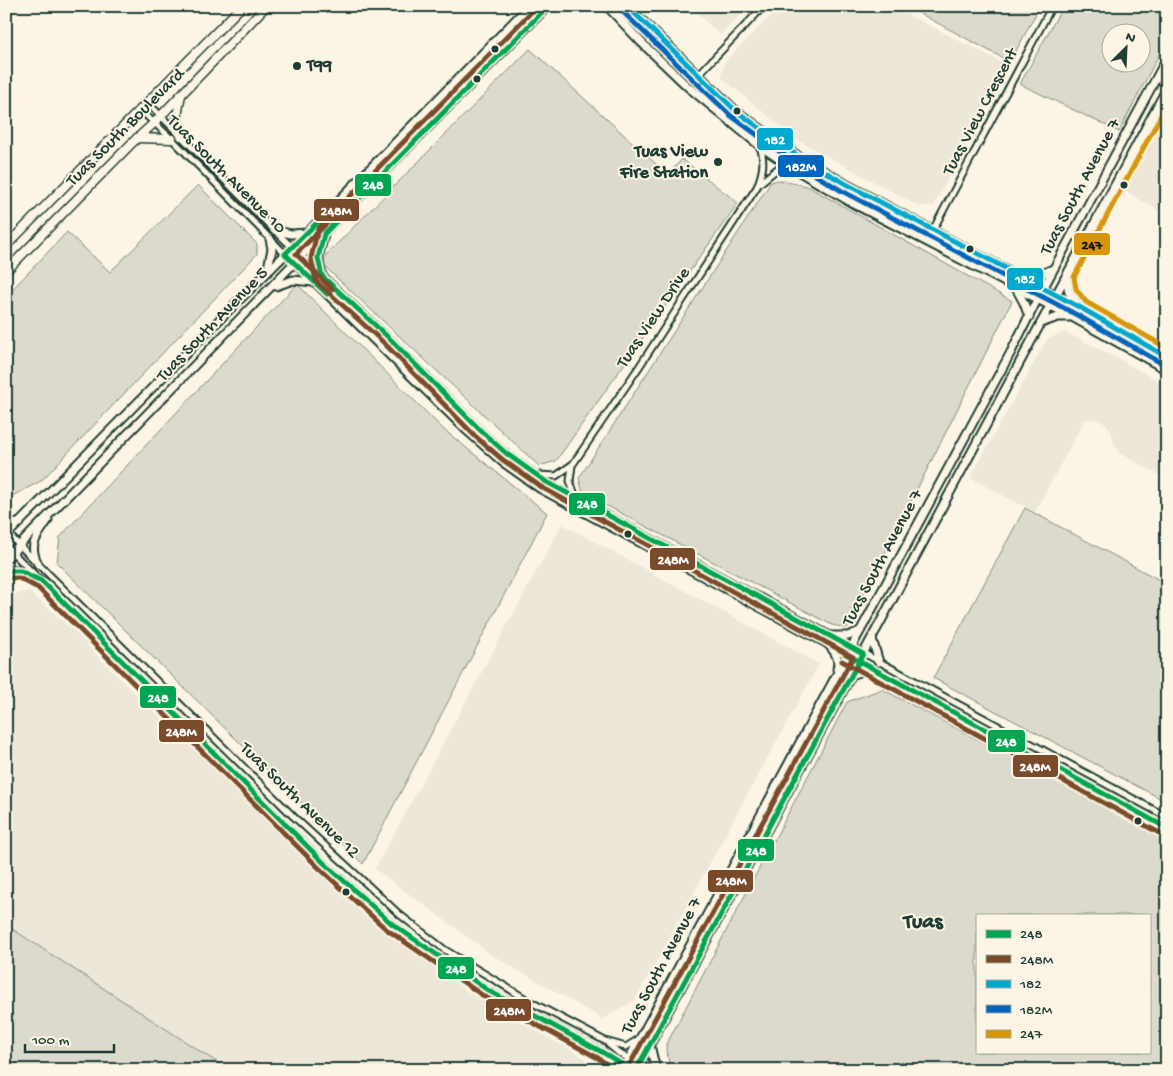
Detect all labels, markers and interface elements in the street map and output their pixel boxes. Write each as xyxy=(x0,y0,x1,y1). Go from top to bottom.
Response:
north arrow xyxy=(1100,22,1150,72)
text: N xyxy=(1123,29,1138,48)
street label: Tuas View Crescent xyxy=(938,43,1024,180)
unlabelled marker xyxy=(490,44,500,54)
place label: T99 xyxy=(305,56,332,77)
marker: T99 xyxy=(291,60,303,72)
street label: Tuas South Boulevard xyxy=(62,63,191,192)
unlabelled marker xyxy=(472,74,482,84)
unlabelled marker xyxy=(732,106,742,116)
street label: Tuas South Avenue 10 xyxy=(161,110,290,239)
street label: Tuas South Avenue 7 xyxy=(1036,115,1126,260)
line badge: 182 xyxy=(756,127,794,151)
text: 182 xyxy=(764,133,785,150)
place label: Tuas View Fire Station xyxy=(619,142,709,184)
line badge: 182M xyxy=(777,154,825,178)
marker: Tuas View Fire Station xyxy=(712,156,724,168)
text: 182M xyxy=(785,160,817,177)
line badge: 248 xyxy=(354,173,392,197)
text: 248 xyxy=(362,178,384,195)
unlabelled marker xyxy=(1119,180,1129,190)
line badge: 248M xyxy=(313,198,360,222)
text: 248M xyxy=(321,204,353,221)
line badge: 247 xyxy=(1073,232,1111,256)
text: 247 xyxy=(1082,238,1103,255)
unlabelled marker xyxy=(965,244,975,254)
street label: Tuas South Avenue 5 xyxy=(152,263,273,388)
street label: Tuas View Drive xyxy=(612,263,696,373)
line badge: 182 xyxy=(1006,267,1044,291)
text: 182 xyxy=(1014,272,1035,289)
street label: Tuas South Avenue 7 xyxy=(838,486,928,631)
line badge: 248 xyxy=(568,492,606,516)
text: 248 xyxy=(576,497,598,514)
unlabelled marker xyxy=(623,529,633,539)
line badge: 248M xyxy=(649,547,696,571)
text: 248M xyxy=(658,553,690,570)
line badge: 248 xyxy=(139,685,177,709)
text: 248 xyxy=(147,691,169,708)
line badge: 248M xyxy=(158,719,205,743)
text: 248M xyxy=(166,725,198,742)
line badge: 248 xyxy=(987,729,1026,753)
text: 248 xyxy=(995,735,1017,752)
street label: Tuas South Avenue 12 xyxy=(234,738,363,864)
line badge: 248M xyxy=(1012,754,1059,778)
text: 248M xyxy=(1020,760,1052,777)
unlabelled marker xyxy=(1133,816,1143,826)
line badge: 248 xyxy=(737,838,775,862)
text: 248 xyxy=(745,844,767,861)
line badge: 248M xyxy=(707,869,754,893)
text: 248M xyxy=(716,874,748,891)
unlabelled marker xyxy=(341,887,351,897)
street label: Tuas South Avenue 7 xyxy=(617,894,707,1039)
district label: Tuas xyxy=(901,910,944,936)
legend xyxy=(976,914,1150,1054)
text: 248 xyxy=(1020,926,1043,944)
text: 248M xyxy=(1020,952,1054,970)
line badge: 248 xyxy=(437,956,475,980)
text: 248 xyxy=(445,962,467,979)
text: 182 xyxy=(1019,976,1042,994)
line badge: 248M xyxy=(485,998,532,1022)
text: 182M xyxy=(1019,1002,1053,1020)
text: 248M xyxy=(494,1004,526,1021)
scale bar xyxy=(25,1021,114,1053)
text: 247 xyxy=(1020,1026,1043,1044)
text: 100 m xyxy=(31,1032,70,1050)

